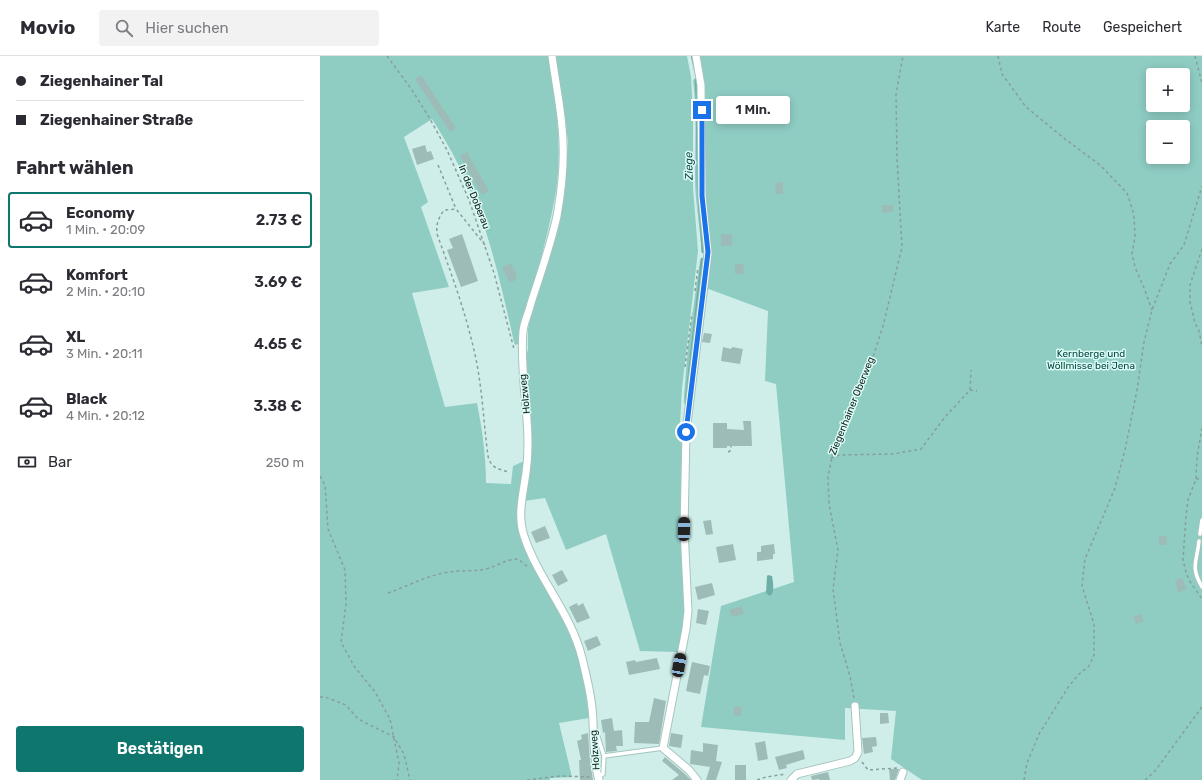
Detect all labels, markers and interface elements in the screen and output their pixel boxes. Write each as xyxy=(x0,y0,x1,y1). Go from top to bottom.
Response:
search box xyxy=(99,10,379,46)
text: Movio xyxy=(20,16,75,39)
icon: search xyxy=(113,17,135,39)
text: Hier suchen xyxy=(145,19,229,37)
text: Karte xyxy=(985,19,1020,36)
text: Route xyxy=(1042,19,1081,36)
text: Gespeichert xyxy=(1103,19,1182,36)
map controls xyxy=(1146,68,1190,164)
button: + xyxy=(1146,68,1190,112)
text: Ziegenhainer Tal xyxy=(40,72,163,90)
callout: 1 Min. xyxy=(716,96,790,124)
route end xyxy=(693,101,711,119)
text: 1 Min. xyxy=(735,102,771,117)
text: Ziegenhainer Straße xyxy=(40,111,193,129)
button: − xyxy=(1146,120,1190,164)
water label: Ziege xyxy=(682,152,696,181)
text: Fahrt wählen xyxy=(16,157,134,179)
street label: In der Doberau xyxy=(456,163,492,231)
icon: car xyxy=(18,202,54,238)
text: Economy xyxy=(66,204,135,222)
text: 2.73 € xyxy=(256,211,302,229)
text: 1 Min. · 20:09 xyxy=(66,222,145,237)
icon: car xyxy=(18,264,54,300)
text: Komfort xyxy=(66,266,128,284)
text: 3.69 € xyxy=(254,273,302,291)
text: 2 Min. · 20:10 xyxy=(66,284,145,299)
icon: car xyxy=(18,326,54,362)
text: XL xyxy=(66,328,85,346)
text: 4.65 € xyxy=(254,335,302,353)
text: 3 Min. · 20:11 xyxy=(66,346,143,361)
park label: Kernberge und Wöllmisse bei Jena xyxy=(1047,348,1135,372)
street label: Ziegenhainer Oberweg xyxy=(827,355,877,457)
street label: Holzweg xyxy=(517,374,533,414)
icon: car xyxy=(18,388,54,424)
text: Black xyxy=(66,390,107,408)
text: 3.38 € xyxy=(254,397,302,415)
text: 4 Min. · 20:12 xyxy=(66,408,145,423)
route start xyxy=(677,423,695,441)
icon: cash xyxy=(16,451,38,473)
text: Bar xyxy=(48,453,72,471)
text: 250 m xyxy=(266,455,304,470)
car xyxy=(678,517,690,541)
car xyxy=(671,652,687,678)
button: Bestätigen xyxy=(16,726,304,772)
street label: Holzweg xyxy=(588,730,602,770)

